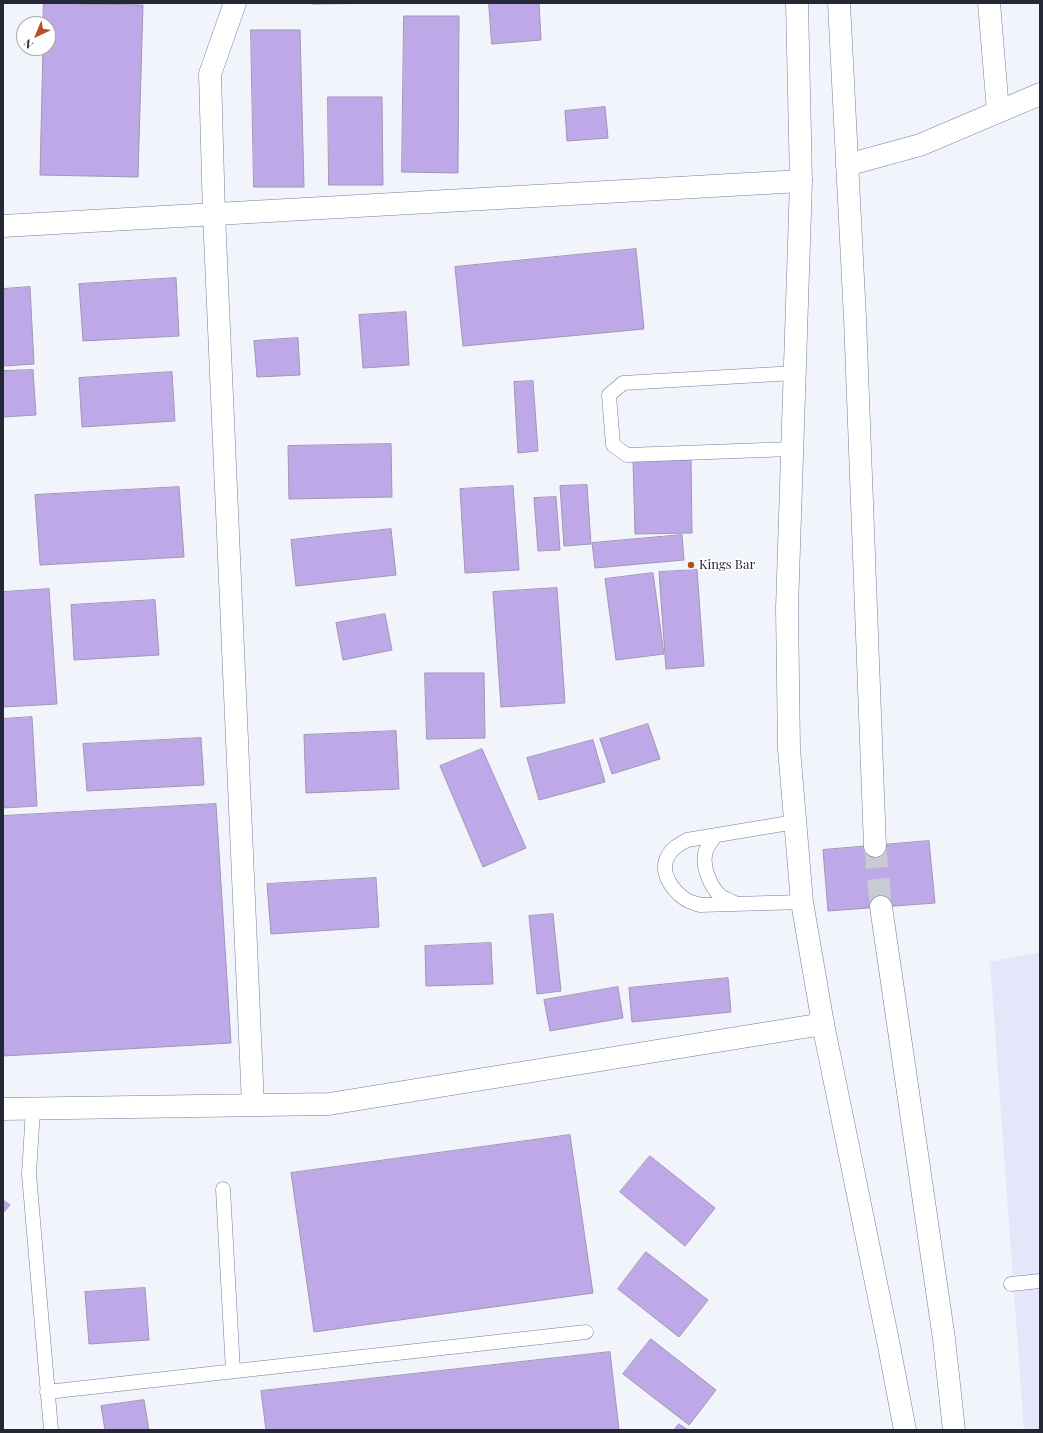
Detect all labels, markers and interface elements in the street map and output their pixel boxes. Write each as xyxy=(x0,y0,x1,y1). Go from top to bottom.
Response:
north arrow xyxy=(16,16,56,56)
text: N xyxy=(20,36,36,52)
place label: Kings Bar xyxy=(699,557,755,573)
marker: Kings Bar xyxy=(686,560,696,570)

